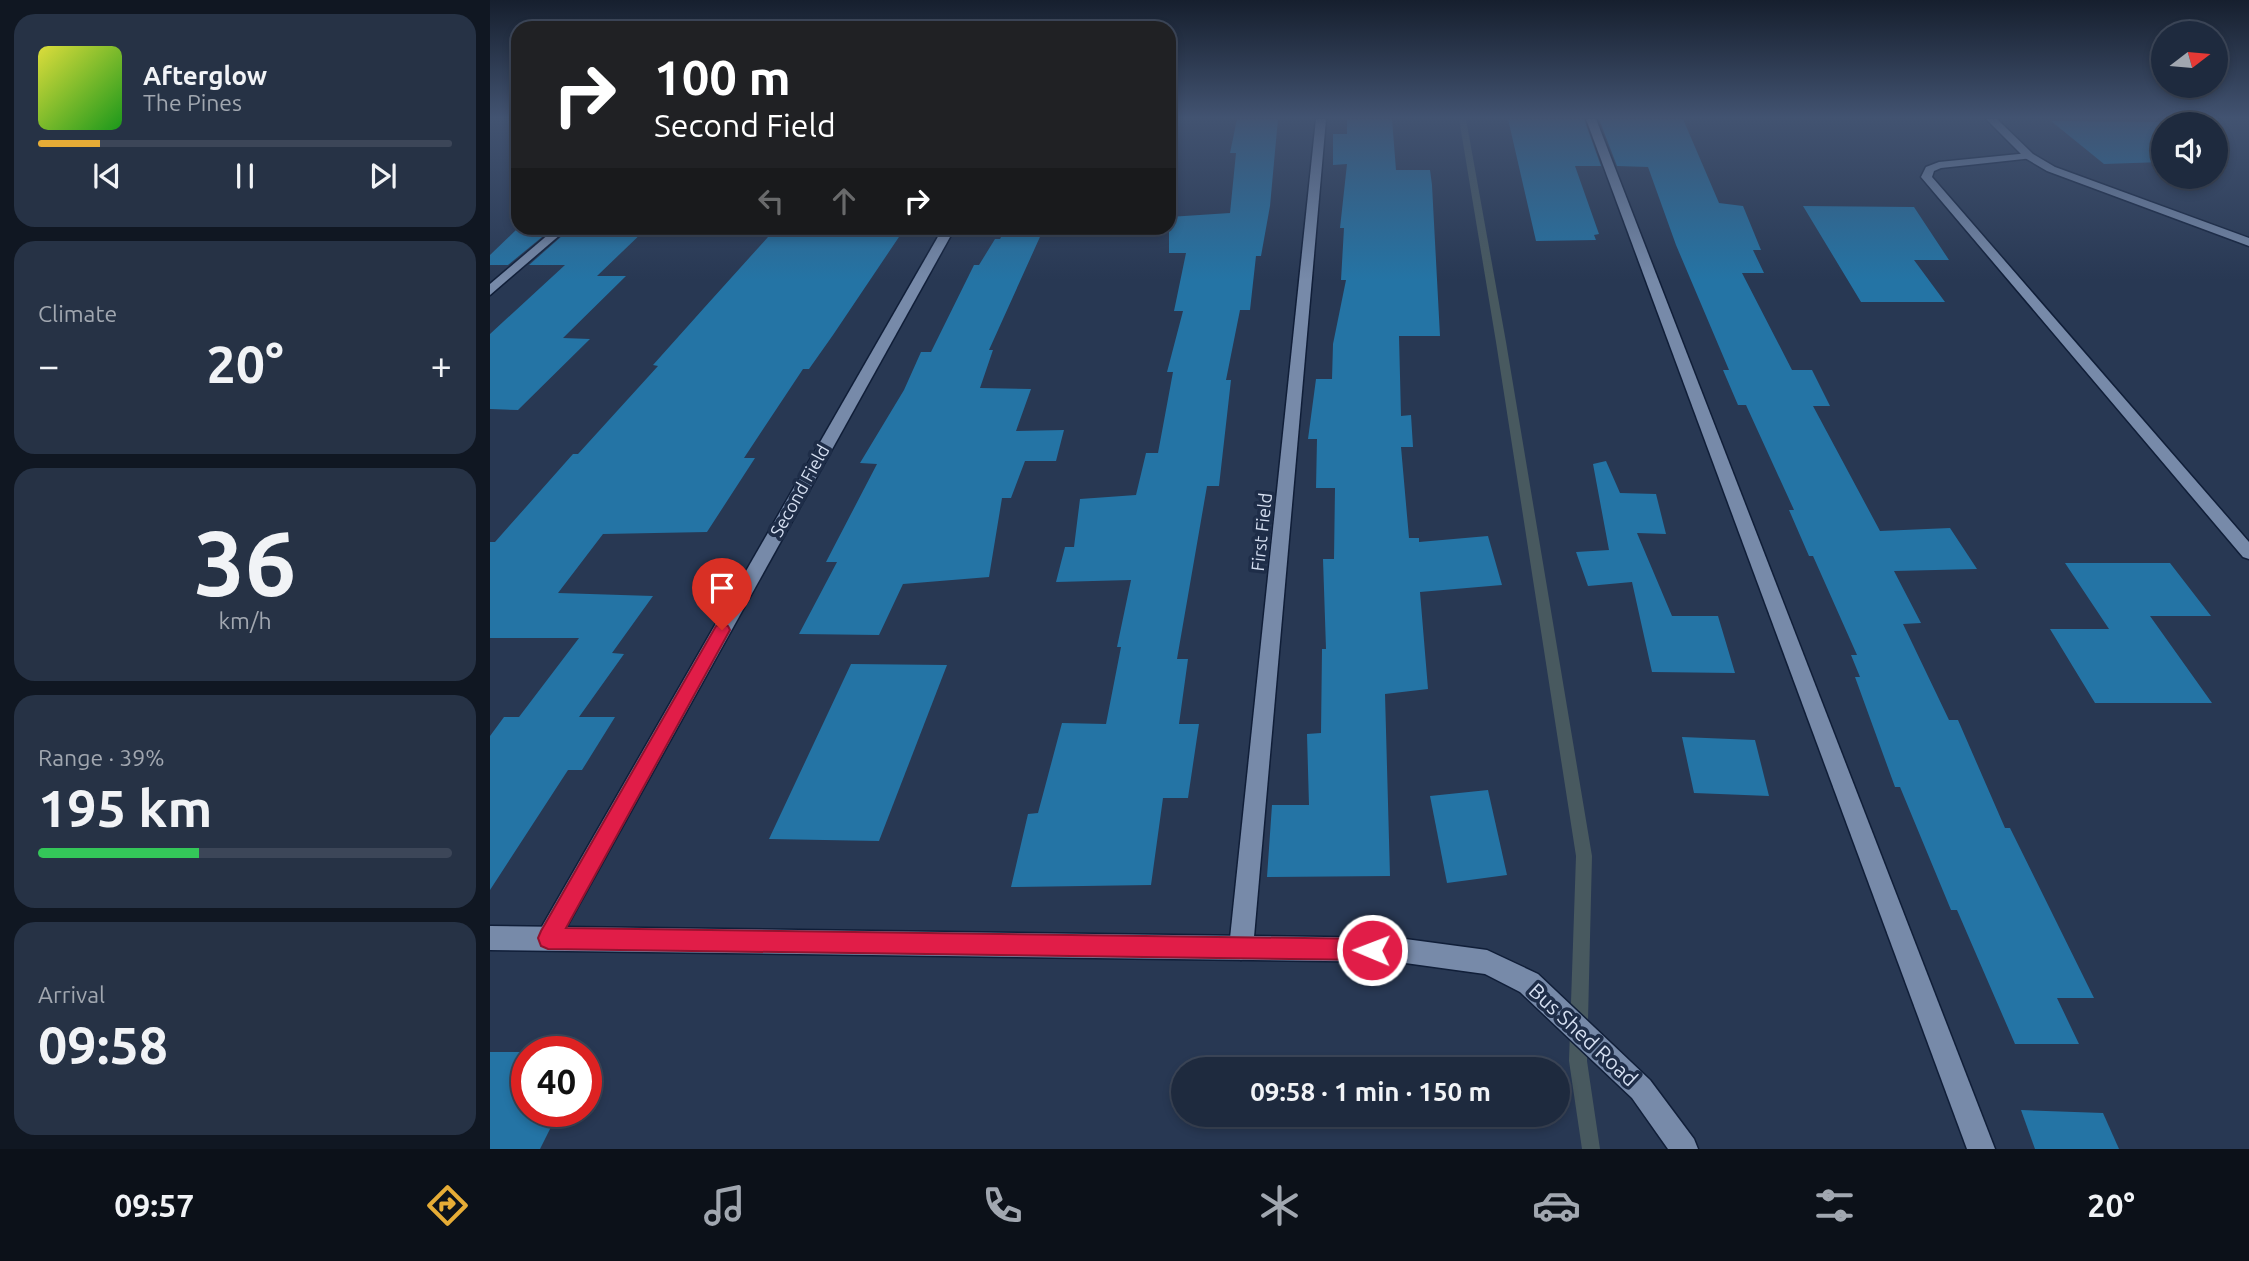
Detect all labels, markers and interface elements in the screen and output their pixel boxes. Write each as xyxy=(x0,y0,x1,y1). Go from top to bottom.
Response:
north arrow xyxy=(2151,21,2228,98)
map controls xyxy=(2151,21,2228,189)
icon: right xyxy=(539,49,630,140)
text: 100 m xyxy=(654,49,791,104)
text: Afterglow xyxy=(143,61,267,90)
text: The Pines xyxy=(143,90,242,115)
text: Second Field xyxy=(654,107,836,143)
button: sound xyxy=(2151,112,2228,189)
icon: previous xyxy=(88,157,126,195)
icon: pause xyxy=(226,157,264,195)
icon: next xyxy=(364,157,402,195)
icon: left xyxy=(752,182,790,220)
icon: ahead xyxy=(825,182,863,220)
icon: right xyxy=(898,182,936,220)
text: Climate xyxy=(38,301,117,326)
text: 20° xyxy=(206,335,284,393)
text: − xyxy=(38,344,59,386)
text: + xyxy=(431,344,452,386)
street label: Second Field xyxy=(766,441,833,540)
street label: First Field xyxy=(1247,492,1275,572)
text: 36 xyxy=(194,511,296,613)
pin xyxy=(692,558,752,630)
icon: arrive xyxy=(703,569,741,607)
text: km/h xyxy=(218,608,272,633)
text: Range · 39% xyxy=(38,745,165,770)
text: 195 km xyxy=(38,779,212,837)
position arrow xyxy=(1335,913,1409,987)
street label: Bus Shed Road xyxy=(1525,978,1643,1091)
text: Arrival xyxy=(38,982,105,1007)
text: 09:58 xyxy=(38,1016,168,1074)
speed limit sign: 40 xyxy=(511,1036,602,1127)
text: 09:58 · 1 min · 150 m xyxy=(1250,1077,1491,1106)
icon: directions xyxy=(423,1181,472,1230)
icon: music xyxy=(700,1181,749,1230)
icon: phone xyxy=(978,1181,1027,1230)
icon: climate xyxy=(1255,1181,1304,1230)
icon: car xyxy=(1532,1181,1581,1230)
icon: filters xyxy=(1810,1181,1859,1230)
text: 09:57 xyxy=(114,1187,194,1223)
text: 20° xyxy=(2087,1187,2135,1223)

